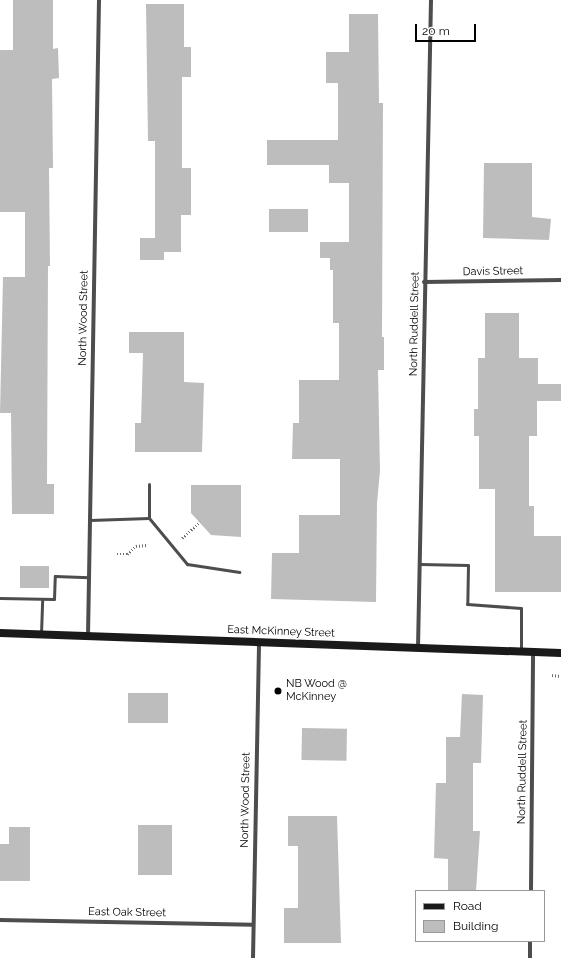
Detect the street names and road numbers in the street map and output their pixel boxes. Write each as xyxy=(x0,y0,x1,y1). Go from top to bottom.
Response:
street label: Davis Street xyxy=(463,265,523,279)
street label: North Wood Street xyxy=(77,270,91,366)
street label: North Ruddell Street xyxy=(407,272,423,376)
street label: East McKinney Street xyxy=(227,624,335,640)
street label: North Ruddell Street xyxy=(515,720,531,824)
street label: North Wood Street xyxy=(239,752,253,848)
street label: East Oak Street xyxy=(88,906,166,920)

